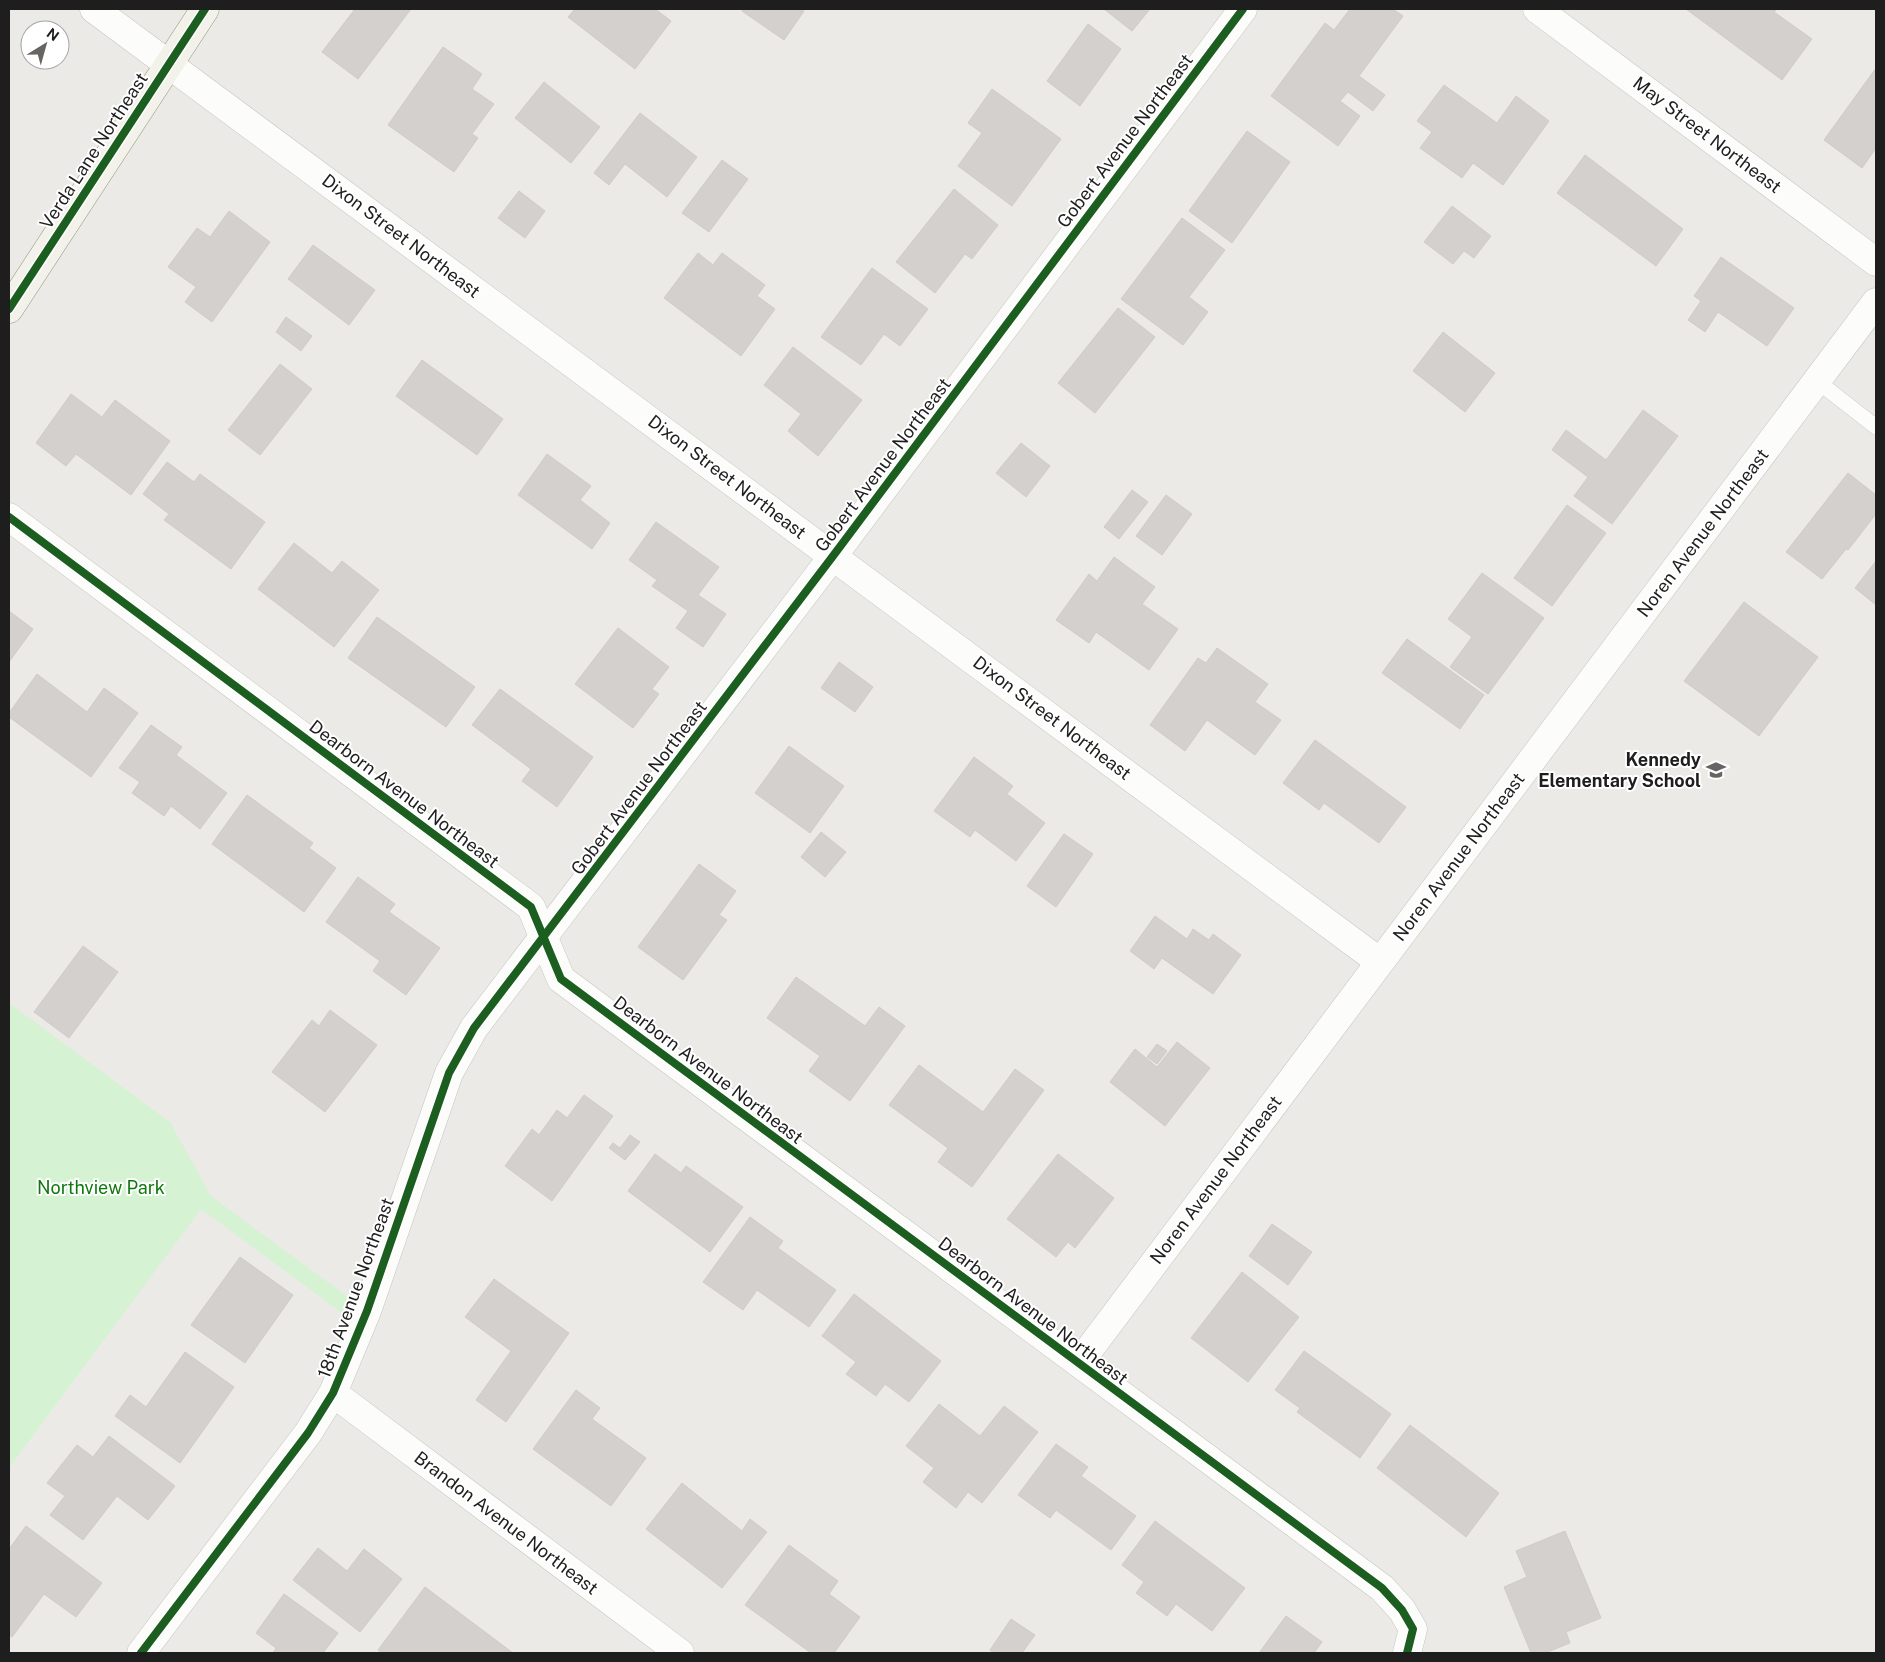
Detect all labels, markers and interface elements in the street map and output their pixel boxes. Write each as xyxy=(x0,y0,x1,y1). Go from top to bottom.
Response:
north arrow xyxy=(20,20,70,70)
text: N xyxy=(44,25,62,44)
street label: Gobert Avenue Northeast xyxy=(1052,50,1197,232)
street label: Verda Lane Northeast xyxy=(35,69,152,233)
street label: May Street Northeast xyxy=(1629,72,1786,197)
street label: Dixon Street Northeast xyxy=(318,169,484,302)
street label: Gobert Avenue Northeast xyxy=(810,374,955,556)
street label: Dixon Street Northeast xyxy=(644,410,810,543)
street label: Noren Avenue Northeast xyxy=(1632,444,1773,621)
street label: Dixon Street Northeast xyxy=(969,651,1135,784)
street label: Gobert Avenue Northeast xyxy=(566,697,711,879)
street label: Dearborn Avenue Northeast xyxy=(305,715,503,872)
place label: Kennedy Elementary School xyxy=(1538,749,1701,791)
school or university icon: Kennedy Elementary School xyxy=(1705,759,1727,781)
street label: Noren Avenue Northeast xyxy=(1388,768,1529,945)
street label: Dearborn Avenue Northeast xyxy=(609,991,807,1148)
street label: Noren Avenue Northeast xyxy=(1145,1091,1286,1268)
park label: Northview Park xyxy=(37,1177,165,1198)
street label: 18th Avenue Northeast xyxy=(313,1195,398,1381)
street label: Dearborn Avenue Northeast xyxy=(934,1232,1132,1389)
street label: Brandon Avenue Northeast xyxy=(410,1447,602,1599)

